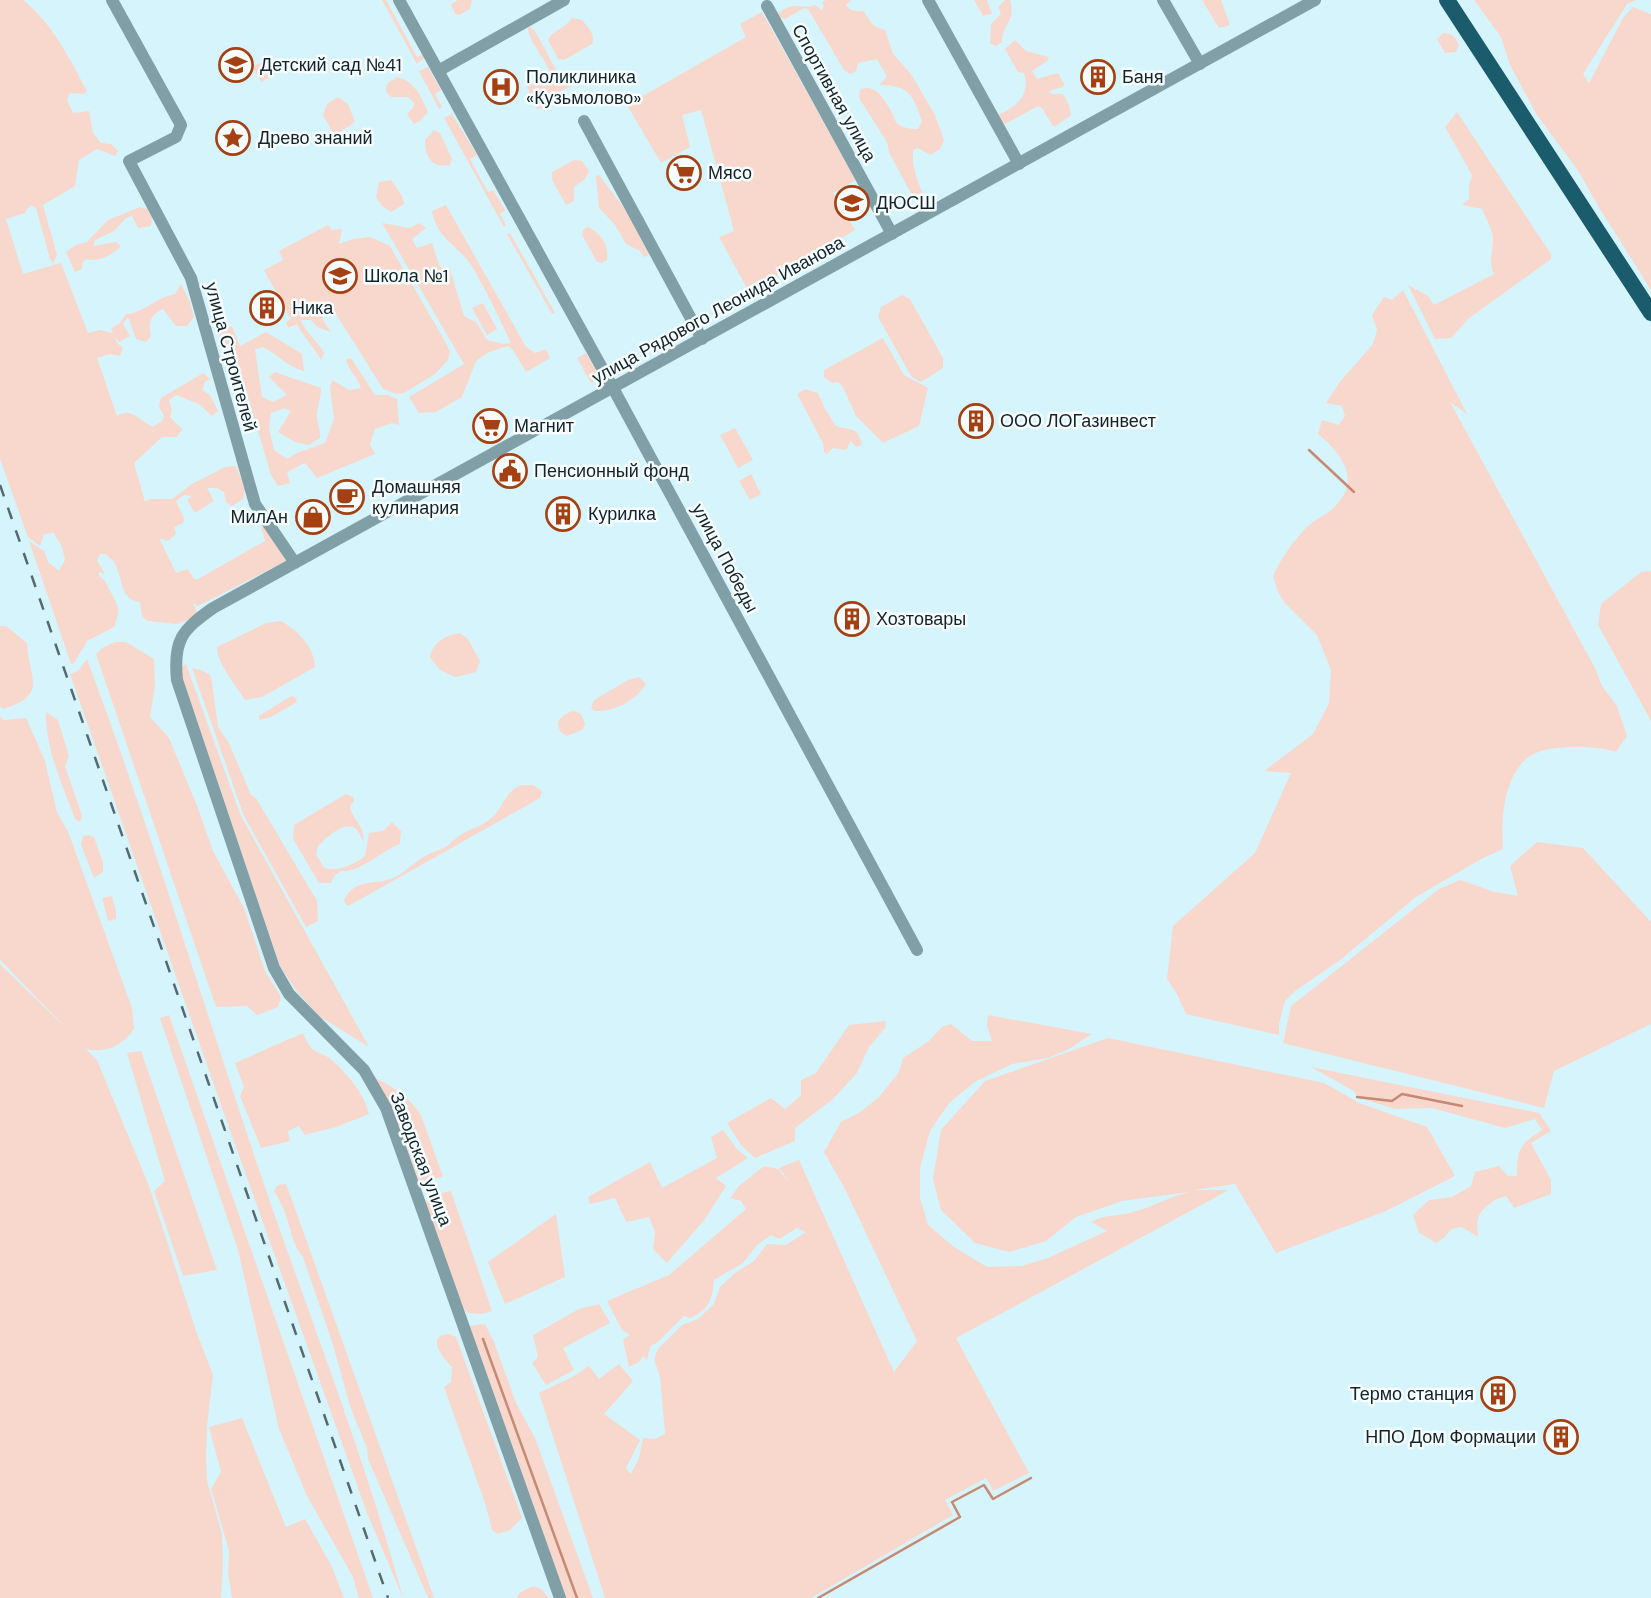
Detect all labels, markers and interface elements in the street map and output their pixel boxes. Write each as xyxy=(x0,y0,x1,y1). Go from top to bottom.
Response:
street label: Спортивная улица xyxy=(786,20,882,167)
school or university icon: Детский сад №41 xyxy=(217,46,255,84)
place label: Детский сад №41 xyxy=(260,53,402,77)
building icon: Баня xyxy=(1079,58,1117,96)
place label: Поликлиника «Кузьмолово» xyxy=(526,65,641,110)
place label: Баня xyxy=(1122,65,1164,89)
hospital icon: Поликлиника «Кузьмолово» xyxy=(482,68,520,106)
place icon: Древо знаний xyxy=(214,119,252,157)
place label: Древо знаний xyxy=(258,126,373,150)
supermarket icon: Мясо xyxy=(665,154,703,192)
place label: Мясо xyxy=(708,161,752,185)
school or university icon: ДЮСШ xyxy=(833,184,871,222)
place label: ДЮСШ xyxy=(876,191,936,215)
street label: улица Рядового Леонида Иванова xyxy=(588,230,849,390)
school or university icon: Школа №1 xyxy=(321,257,359,295)
place label: Школа №1 xyxy=(364,264,448,288)
street label: улица Строителей xyxy=(200,280,262,434)
building icon: Ника xyxy=(248,289,286,327)
place label: Ника xyxy=(292,296,334,320)
building icon: ООО ЛОГазинвест xyxy=(957,402,995,440)
supermarket icon: Магнит xyxy=(471,407,509,445)
place label: ООО ЛОГазинвест xyxy=(1000,409,1156,433)
place label: Магнит xyxy=(514,414,574,438)
public building icon: Пенсионный фонд xyxy=(491,452,529,490)
place label: Пенсионный фонд xyxy=(534,459,689,483)
place label: Домашняя кулинария xyxy=(372,475,461,520)
cafe icon: Домашняя кулинария xyxy=(328,478,366,516)
building icon: Курилка xyxy=(544,495,582,533)
shop icon: МилАн xyxy=(294,498,332,536)
street label: улица Победы xyxy=(686,499,764,617)
place label: Курилка xyxy=(588,502,657,526)
place label: МилАн xyxy=(231,505,288,529)
building icon: Хозтовары xyxy=(833,600,871,638)
place label: Хозтовары xyxy=(876,607,966,631)
street label: Заводская улица xyxy=(384,1089,458,1230)
building icon: Термо станция xyxy=(1479,1375,1517,1413)
place label: Термо станция xyxy=(1350,1382,1474,1406)
building icon: НПО Дом Формации xyxy=(1542,1418,1580,1456)
place label: НПО Дом Формации xyxy=(1365,1425,1536,1449)

